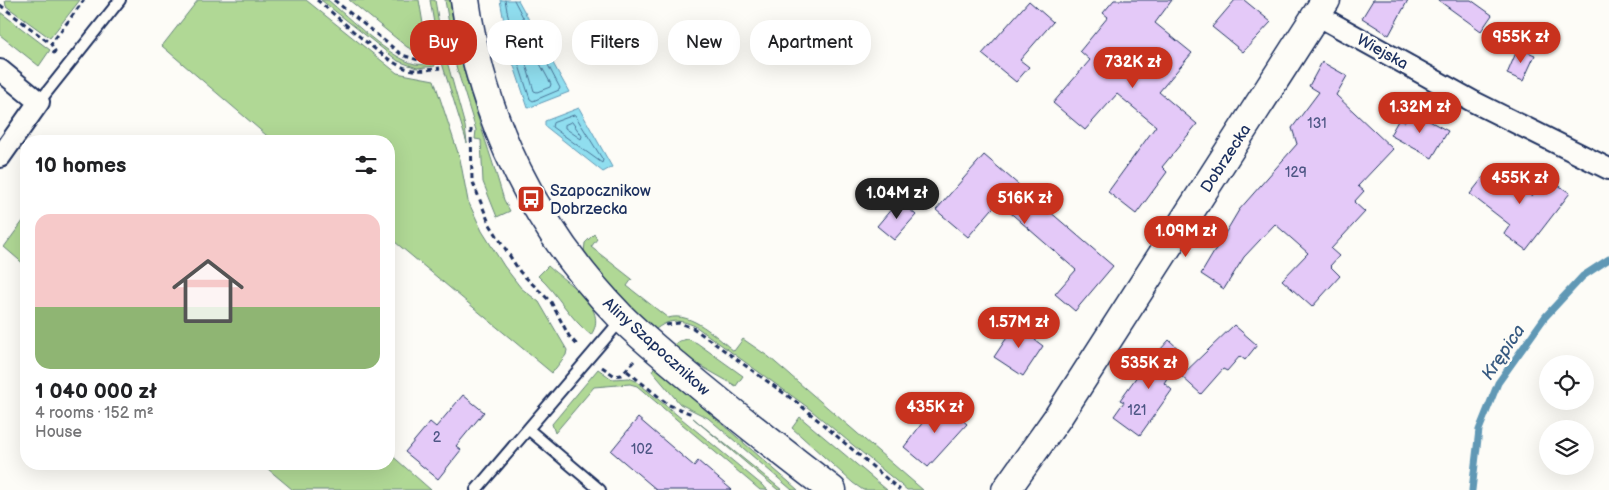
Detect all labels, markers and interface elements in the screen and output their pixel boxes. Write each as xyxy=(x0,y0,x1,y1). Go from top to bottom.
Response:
chip: Buy xyxy=(410,20,477,65)
chip: Rent xyxy=(487,20,562,65)
chip: Filters xyxy=(572,20,658,65)
chip: New xyxy=(668,20,740,65)
chip: Apartment xyxy=(750,20,871,65)
pin: 955K zł xyxy=(1475,22,1567,64)
text: 955K zł xyxy=(1492,28,1550,47)
street label: Wiejska xyxy=(1353,31,1411,74)
pin: 732K zł xyxy=(1087,46,1179,89)
text: 732K zł xyxy=(1105,53,1161,72)
pin: 1.32M zł xyxy=(1368,92,1472,134)
text: 1.32M zł xyxy=(1389,98,1451,117)
house number: 131 xyxy=(1307,115,1327,132)
street label: Dobrzecka xyxy=(1197,121,1255,197)
icon: filters xyxy=(352,151,380,179)
text: 10 homes xyxy=(35,153,126,178)
pin: 455K zł xyxy=(1474,162,1566,205)
house number: 129 xyxy=(1285,164,1307,181)
text: 455K zł xyxy=(1491,169,1549,188)
pin: 1.04M zł xyxy=(845,178,949,220)
place label: Szapocznikow Dobrzecka xyxy=(550,182,651,219)
pin: 516K zł xyxy=(979,182,1071,225)
bus stop icon: Szapocznikow Dobrzecka xyxy=(516,184,546,214)
text: 1.04M zł xyxy=(866,184,928,203)
text: 516K zł xyxy=(998,189,1052,208)
pin: 1.09M zł xyxy=(1134,216,1238,258)
text: 1.09M zł xyxy=(1155,222,1217,241)
icon: home xyxy=(163,246,253,336)
street label: Aliny Szapocznikow xyxy=(599,294,713,400)
pin: 1.57M zł xyxy=(967,306,1071,349)
text: 1.57M zł xyxy=(989,313,1049,332)
water label: Krępica xyxy=(1477,321,1530,384)
pin: 535K zł xyxy=(1103,348,1195,390)
text: 535K zł xyxy=(1120,354,1178,373)
map controls xyxy=(1539,355,1594,475)
button: locate xyxy=(1539,355,1594,410)
text: 1 040 000 zł xyxy=(35,379,157,404)
pin: 435K zł xyxy=(889,392,981,434)
text: 435K zł xyxy=(906,398,964,417)
house number: 121 xyxy=(1128,402,1146,419)
text: 4 rooms · 152 m² xyxy=(35,404,154,423)
button: layers xyxy=(1539,420,1594,475)
text: House xyxy=(35,423,82,442)
house number: 2 xyxy=(433,429,442,446)
house number: 102 xyxy=(631,441,654,458)

